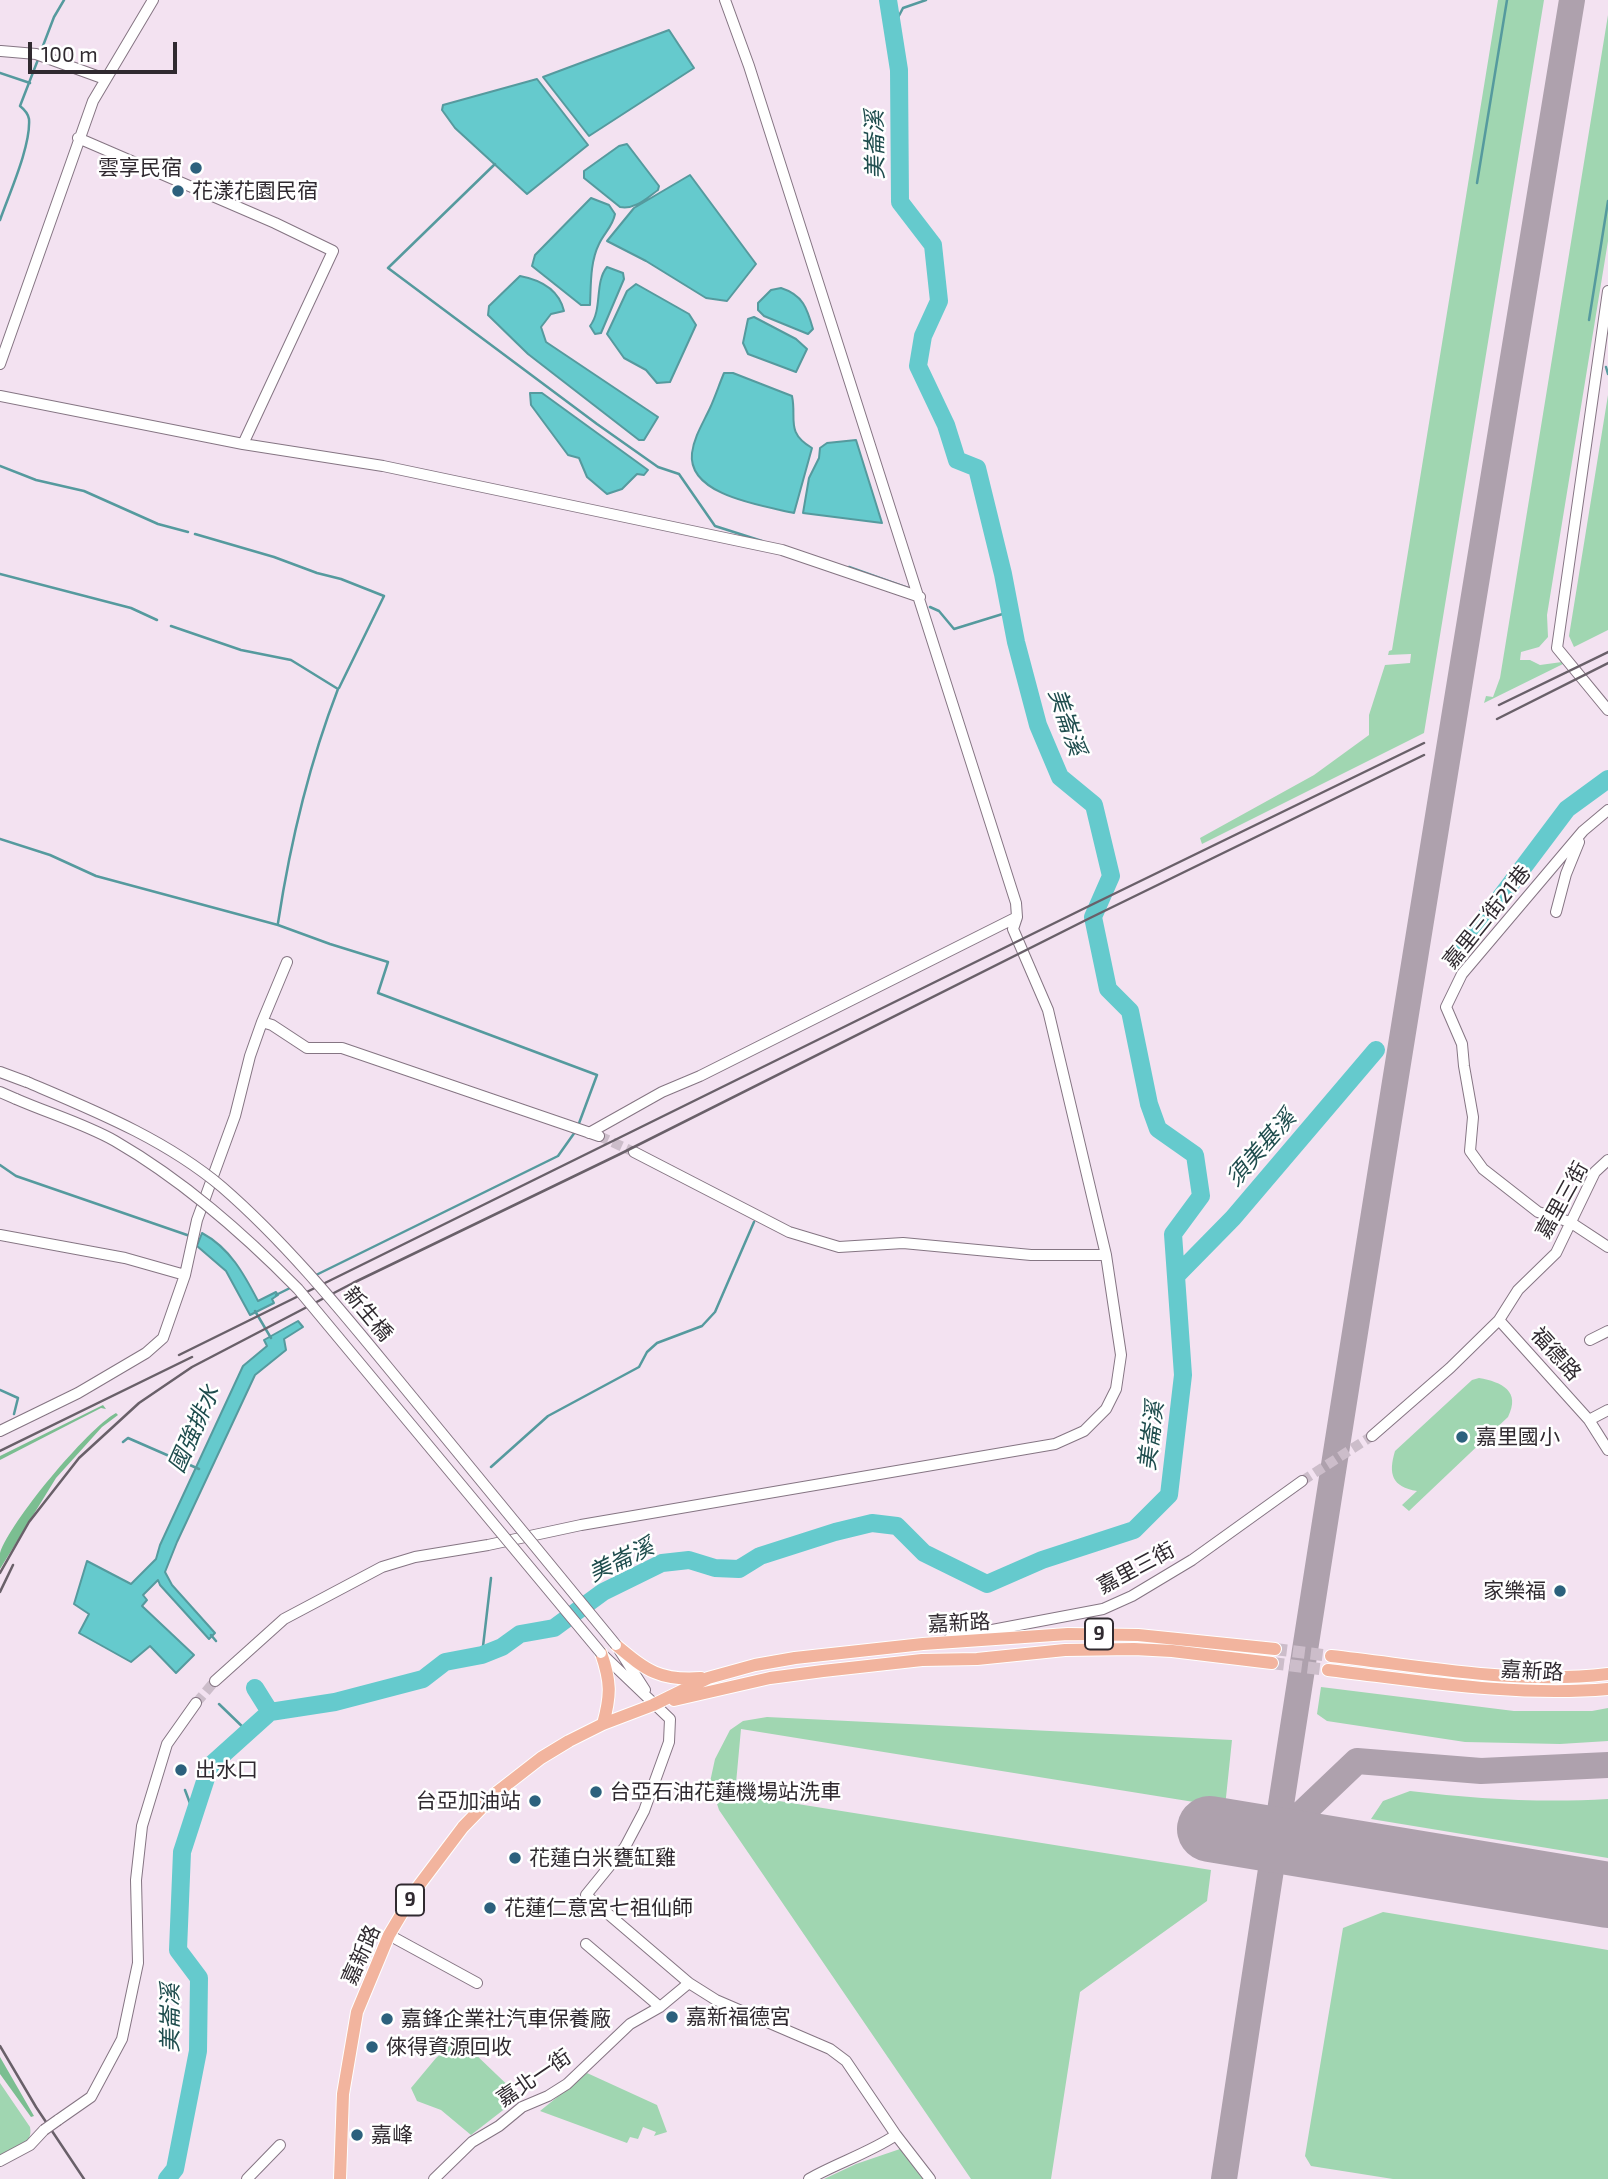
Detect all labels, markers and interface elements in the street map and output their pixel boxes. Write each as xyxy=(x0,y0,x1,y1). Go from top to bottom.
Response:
scale bar xyxy=(32,28,180,72)
text: 100 m xyxy=(41,41,98,66)
water label: 美崙溪 xyxy=(861,110,889,180)
place label: 雲享民宿 xyxy=(98,155,182,181)
marker: 雲享民宿 xyxy=(188,160,204,176)
place label: 花漾花園民宿 xyxy=(192,178,318,204)
marker: 花漾花園民宿 xyxy=(170,183,186,199)
water label: 美崙溪 xyxy=(1043,685,1091,759)
street label: 嘉里三街21巷 xyxy=(1438,860,1536,974)
water label: 須美基溪 xyxy=(1220,1104,1302,1192)
street label: 嘉里三街 xyxy=(1531,1157,1593,1243)
street label: 新生橋 xyxy=(338,1282,398,1346)
street label: 福德路 xyxy=(1526,1322,1586,1386)
water label: 國強排水 xyxy=(163,1381,225,1477)
water label: 美崙溪 xyxy=(1133,1400,1169,1472)
place label: 嘉里國小 xyxy=(1476,1424,1560,1450)
marker: 嘉里國小 xyxy=(1454,1429,1470,1445)
water label: 美崙溪 xyxy=(584,1532,658,1588)
street label: 嘉里三街 xyxy=(1093,1537,1179,1599)
place label: 家樂福 xyxy=(1483,1578,1546,1604)
marker: 家樂福 xyxy=(1552,1583,1568,1599)
street label: 嘉新路 xyxy=(927,1609,991,1637)
road number: 9 xyxy=(1085,1618,1113,1650)
street label: 嘉新路 xyxy=(1500,1657,1564,1685)
place label: 出水口 xyxy=(195,1757,258,1783)
marker: 出水口 xyxy=(173,1762,189,1778)
place label: 台亞石油花蓮機場站洗車 xyxy=(610,1779,841,1805)
marker: 台亞石油花蓮機場站洗車 xyxy=(588,1784,604,1800)
place label: 台亞加油站 xyxy=(416,1788,521,1814)
marker: 台亞加油站 xyxy=(527,1793,543,1809)
place label: 花蓮白米甕缸雞 xyxy=(529,1845,676,1871)
marker: 花蓮白米甕缸雞 xyxy=(507,1850,523,1866)
road number: 9 xyxy=(396,1884,424,1916)
place label: 花蓮仁意宮七祖仙師 xyxy=(504,1895,693,1921)
marker: 花蓮仁意宮七祖仙師 xyxy=(482,1900,498,1916)
street label: 嘉新路 xyxy=(337,1921,385,1989)
water label: 美崙溪 xyxy=(156,1984,184,2052)
place label: 嘉新福德宮 xyxy=(686,2004,791,2030)
place label: 嘉鋒企業社汽車保養廠 xyxy=(401,2006,611,2032)
marker: 嘉新福德宮 xyxy=(664,2009,680,2025)
marker: 嘉鋒企業社汽車保養廠 xyxy=(379,2011,395,2027)
place label: 倈得資源回收 xyxy=(386,2034,512,2060)
marker: 倈得資源回收 xyxy=(364,2039,380,2055)
street label: 嘉北一街 xyxy=(492,2044,576,2112)
place label: 嘉峰 xyxy=(371,2122,413,2148)
marker: 嘉峰 xyxy=(349,2127,365,2143)

